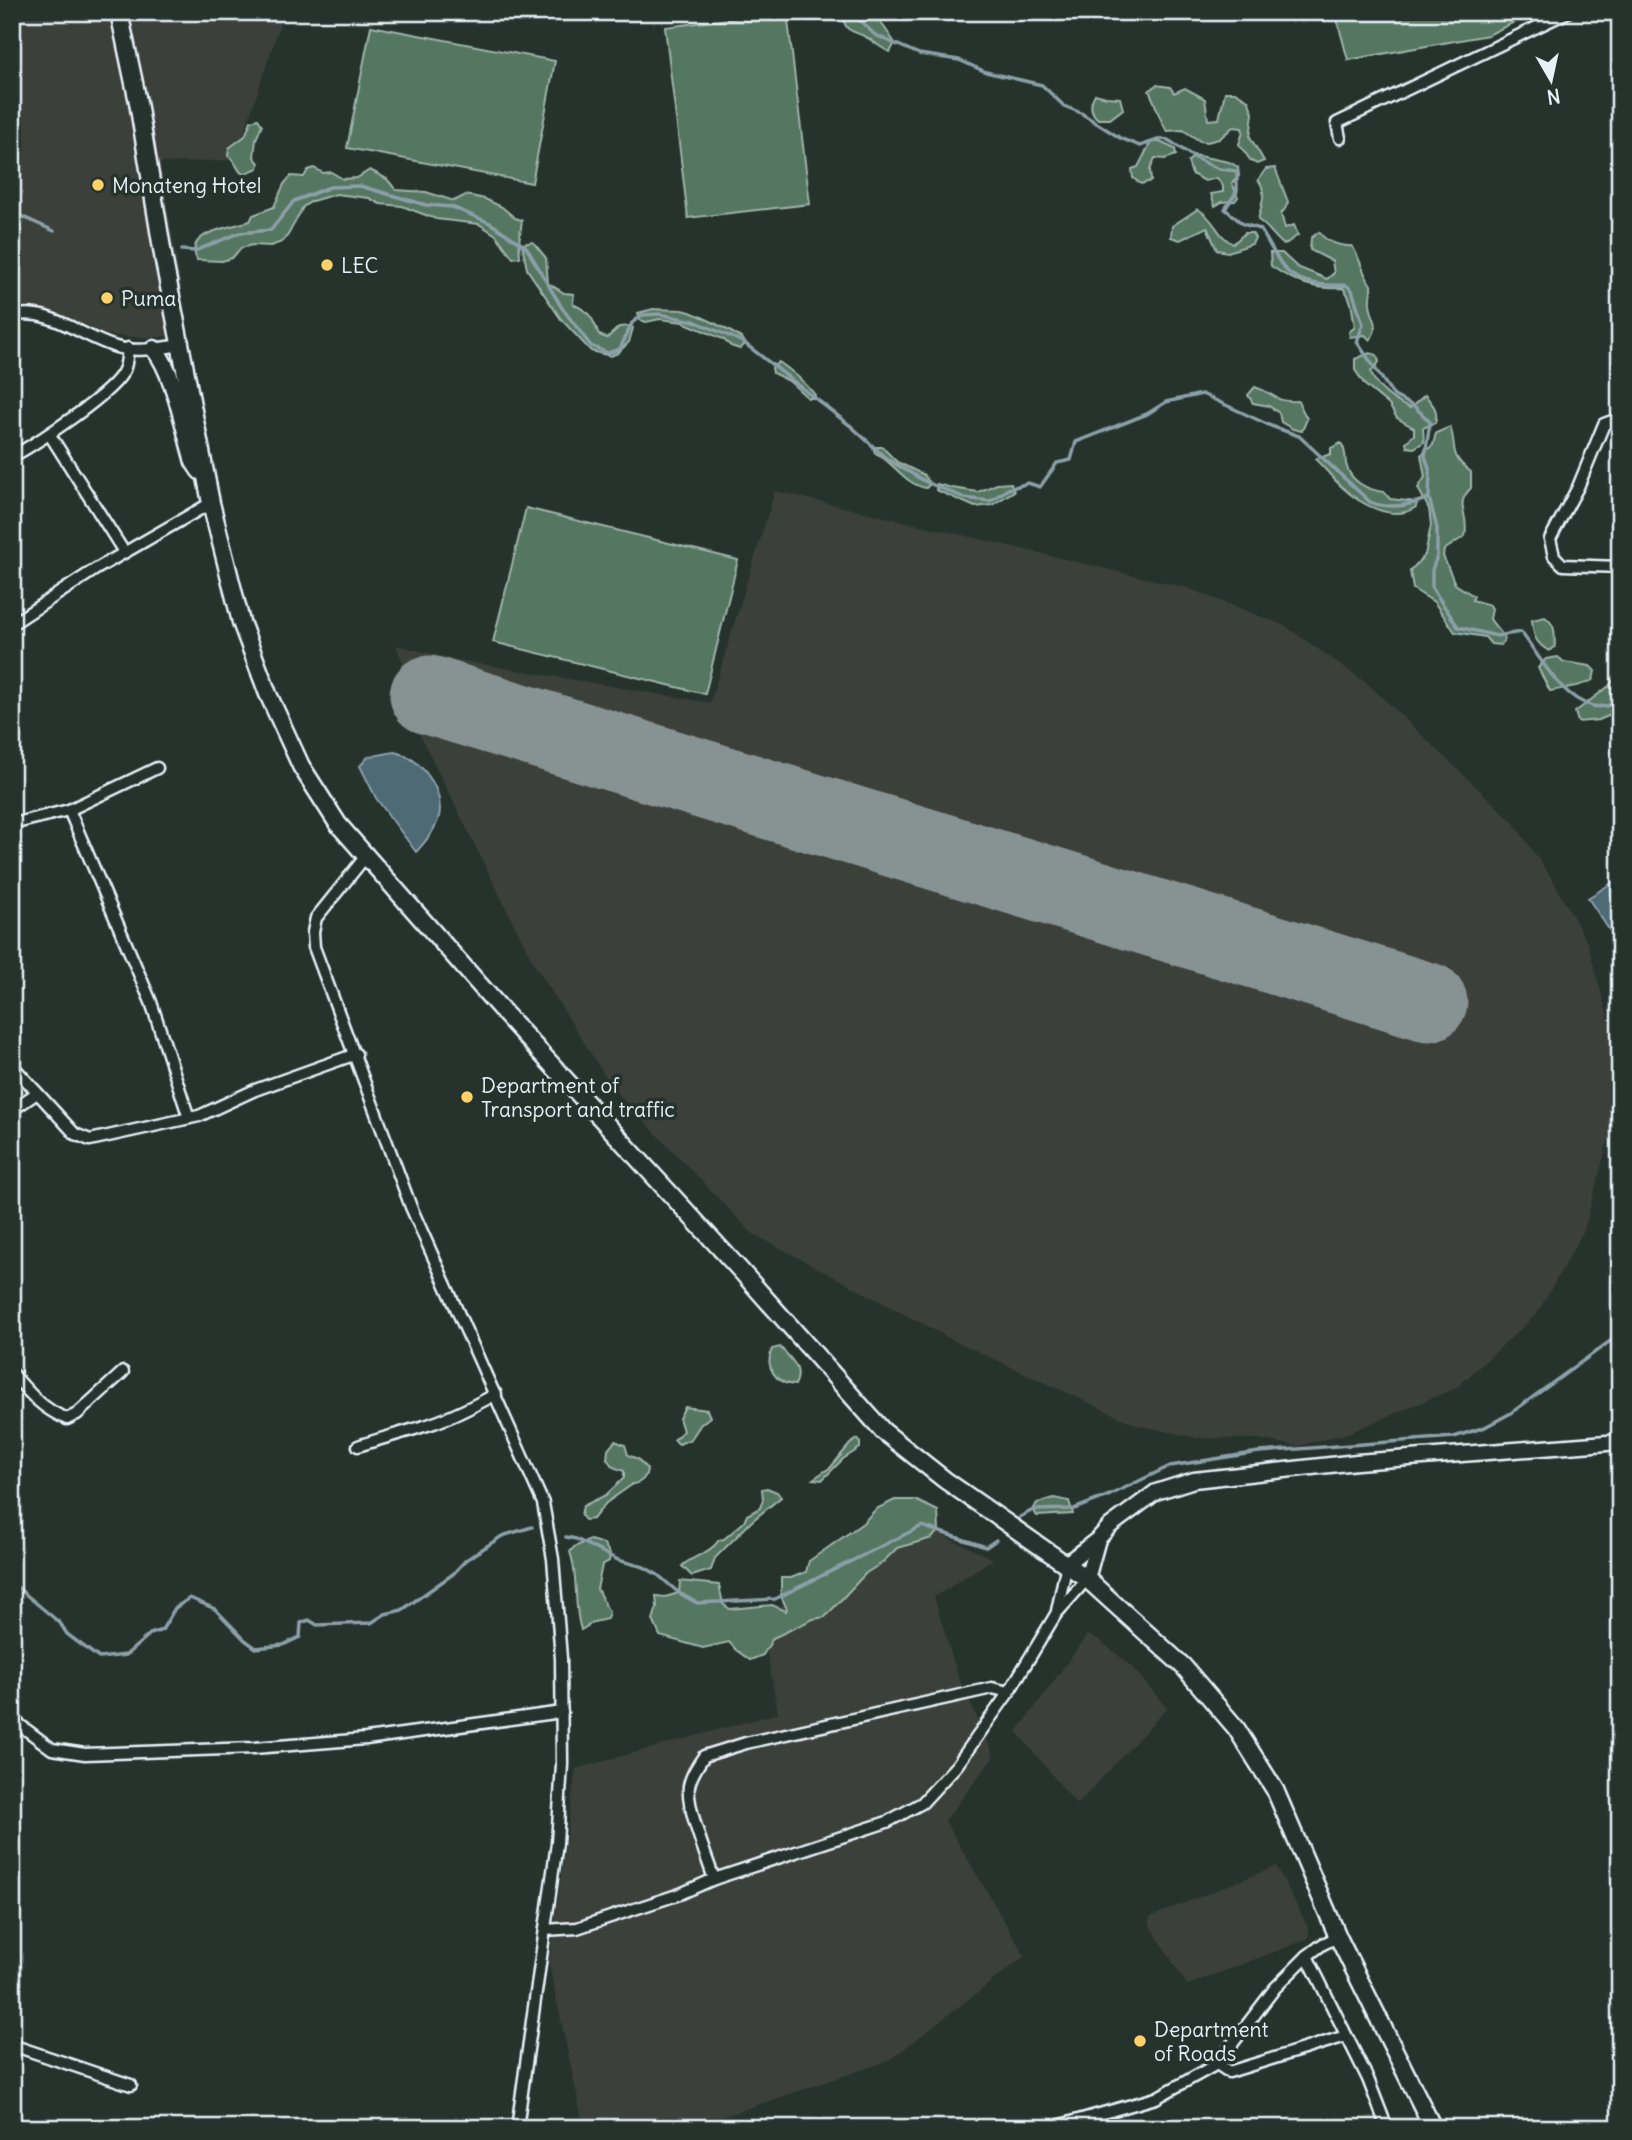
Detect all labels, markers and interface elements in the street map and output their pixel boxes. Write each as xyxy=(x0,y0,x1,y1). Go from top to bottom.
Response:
north arrow xyxy=(1516,46,1586,116)
text: N xyxy=(1545,84,1562,110)
place label: Monateng Hotel xyxy=(112,172,261,199)
marker: Monateng Hotel xyxy=(90,177,106,193)
place label: LEC xyxy=(341,252,378,279)
marker: LEC xyxy=(319,257,335,273)
place label: Puma xyxy=(121,285,176,312)
marker: Puma xyxy=(99,290,115,306)
place label: Department of Transport and traffic xyxy=(481,1072,675,1123)
marker: Department of Transport and traffic xyxy=(459,1089,475,1105)
place label: Department of Roads xyxy=(1154,2016,1269,2067)
marker: Department of Roads xyxy=(1132,2033,1148,2049)

